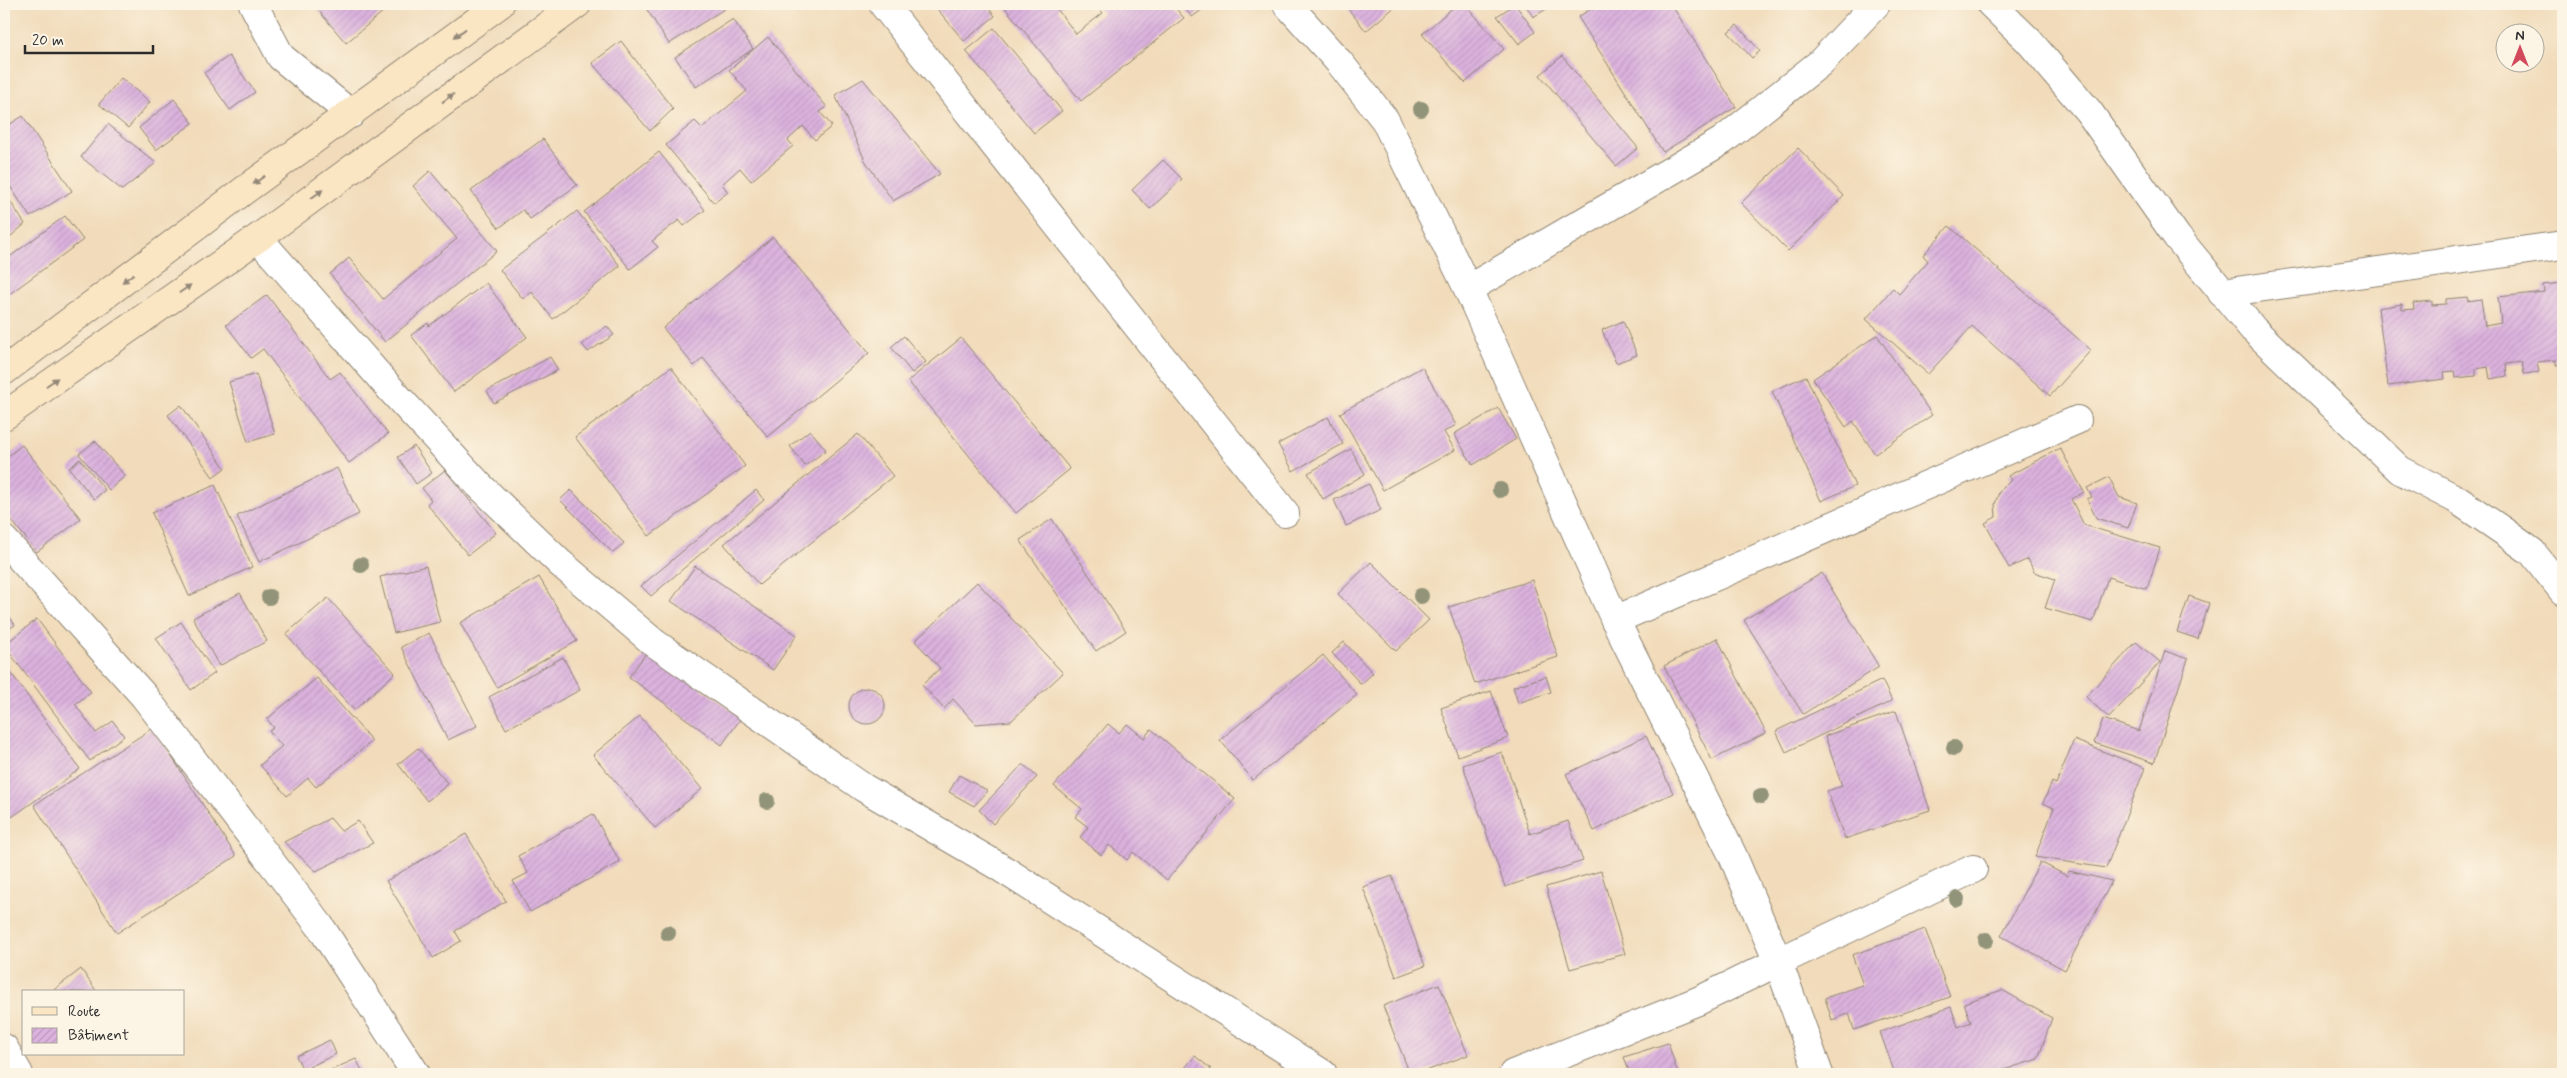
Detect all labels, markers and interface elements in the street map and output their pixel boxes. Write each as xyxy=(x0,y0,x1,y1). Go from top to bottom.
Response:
scale bar xyxy=(25,22,152,54)
north arrow xyxy=(2494,22,2544,72)
text: N xyxy=(2515,27,2525,45)
one-way arrow xyxy=(453,28,467,38)
text: 20 m xyxy=(32,31,64,51)
one-way arrow xyxy=(441,93,455,103)
one-way arrow xyxy=(252,175,265,185)
one-way arrow xyxy=(310,189,323,200)
one-way arrow xyxy=(122,272,135,283)
one-way arrow xyxy=(178,284,192,294)
one-way arrow xyxy=(45,377,59,387)
legend xyxy=(22,990,185,1056)
text: Route xyxy=(68,1002,101,1022)
text: Bâtiment xyxy=(68,1026,129,1046)

